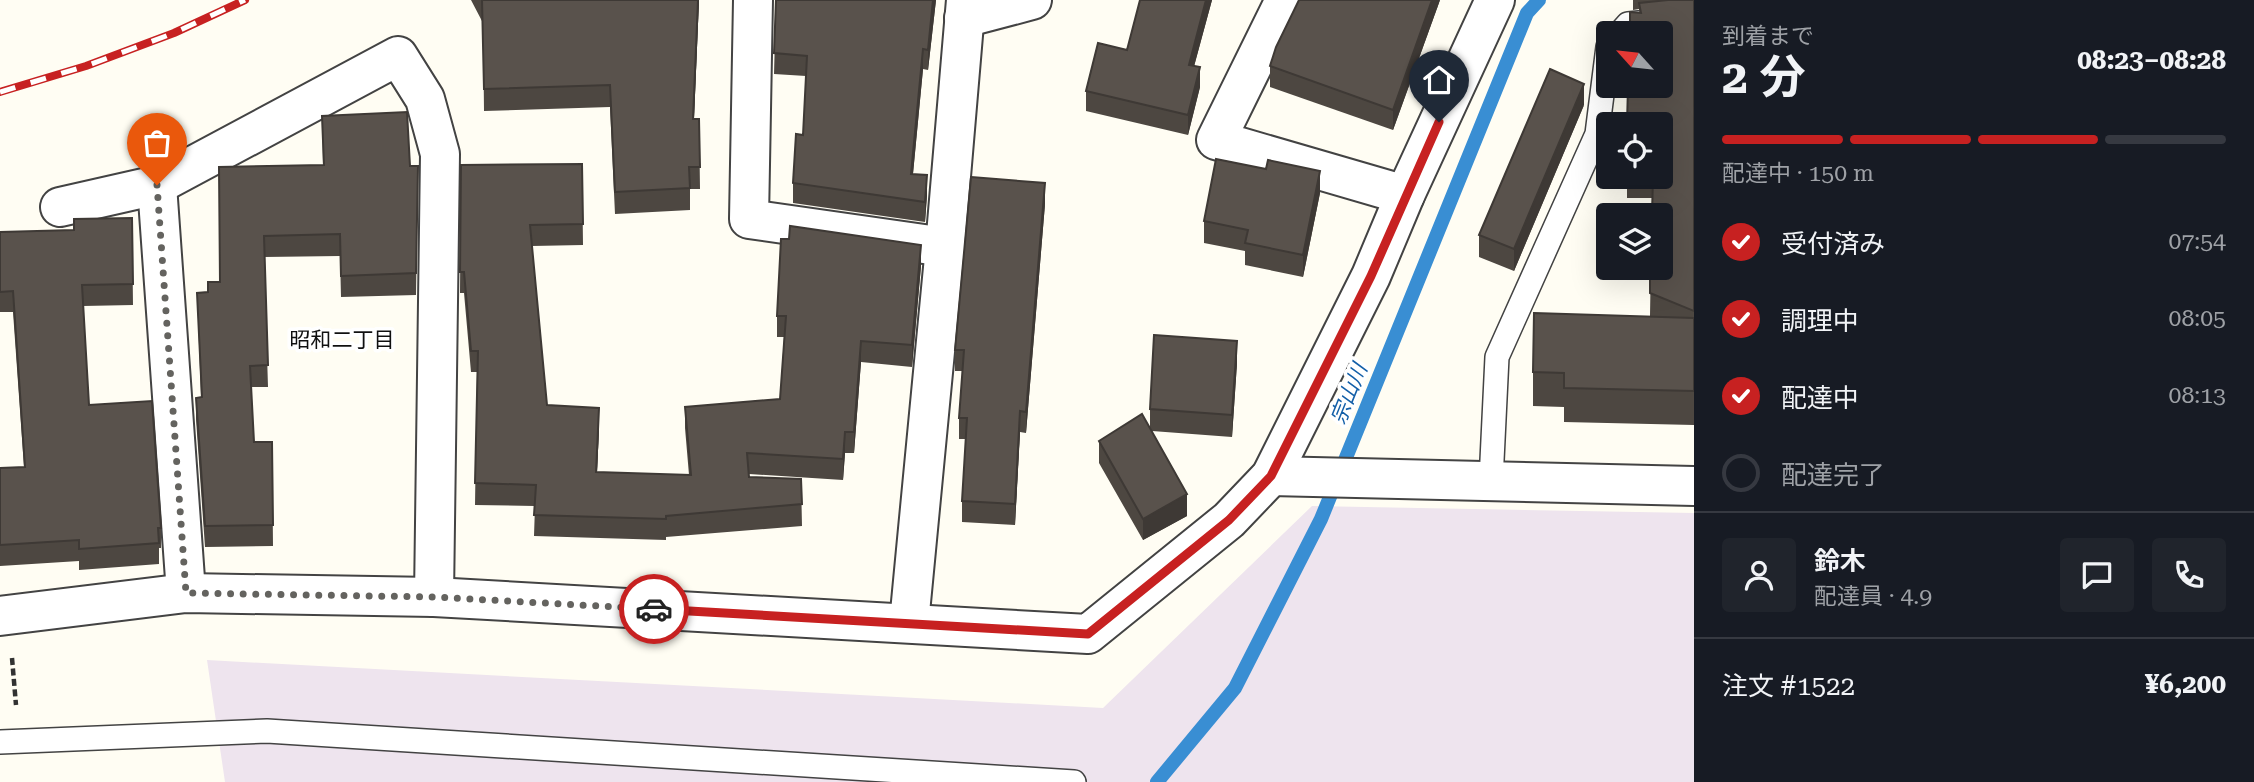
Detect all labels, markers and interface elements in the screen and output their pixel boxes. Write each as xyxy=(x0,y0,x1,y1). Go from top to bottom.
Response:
north arrow xyxy=(1596,21,1673,98)
map controls xyxy=(1596,21,1673,280)
text: 到着まで xyxy=(1722,23,1814,50)
text: 08:23–08:28 xyxy=(2077,45,2226,75)
pin xyxy=(1409,50,1469,122)
text: 2 分 xyxy=(1722,50,1805,104)
icon: home xyxy=(1420,61,1458,99)
button: locate xyxy=(1596,112,1673,189)
pin xyxy=(127,113,187,185)
icon: bag xyxy=(138,124,176,162)
text: 配達中 · 150 m xyxy=(1722,160,1874,187)
button: layers xyxy=(1596,203,1673,280)
icon: check xyxy=(1722,223,1760,261)
text: 07:54 xyxy=(2169,228,2226,255)
text: 受付済み xyxy=(1781,229,1885,259)
icon: check xyxy=(1722,300,1760,338)
text: 08:05 xyxy=(2169,305,2226,332)
text: 調理中 xyxy=(1781,306,1859,336)
district label: 昭和二丁目 xyxy=(290,328,395,352)
water label: 宗山川 xyxy=(1326,358,1373,428)
icon: check xyxy=(1722,377,1760,415)
text: 08:13 xyxy=(2169,382,2226,409)
text: 配達中 xyxy=(1781,383,1859,413)
text: 配達完了 xyxy=(1781,460,1885,490)
button: person xyxy=(1722,538,1796,612)
button: chat xyxy=(2060,538,2134,612)
button: phone xyxy=(2152,538,2226,612)
text: 鈴木 xyxy=(1814,546,1866,576)
courier xyxy=(619,574,689,644)
text: 配達員 · 4.9 xyxy=(1814,583,1932,610)
icon: car xyxy=(635,590,673,628)
text: ¥6,200 xyxy=(2145,669,2226,699)
text: 注文 #1522 xyxy=(1722,671,1855,701)

